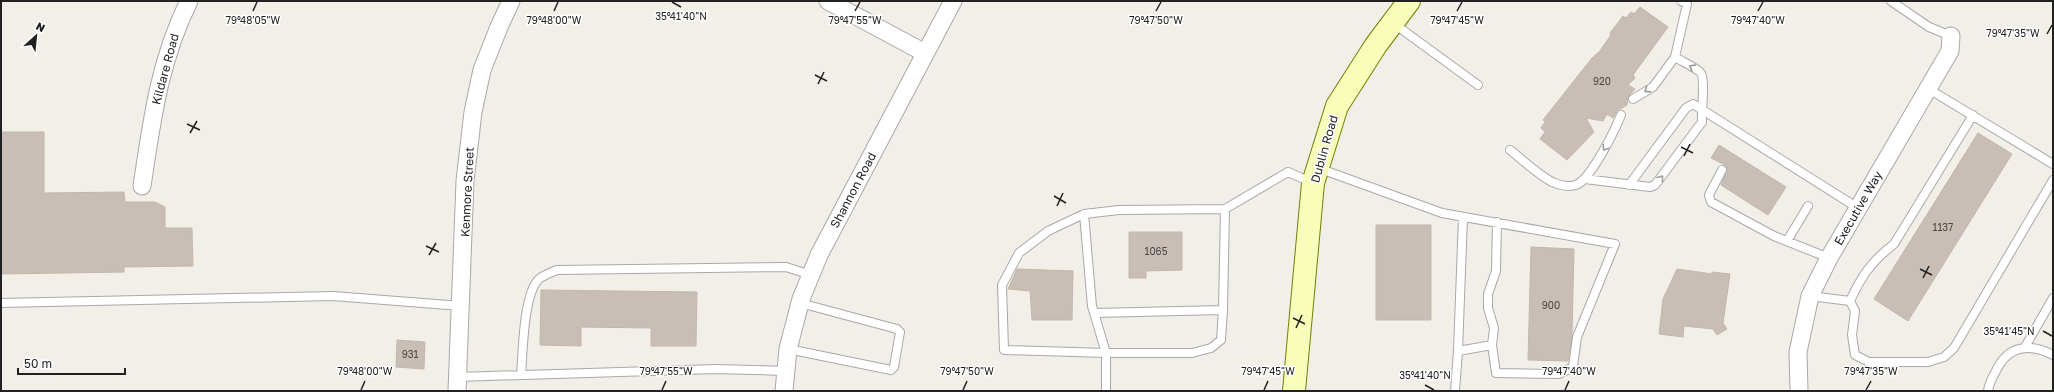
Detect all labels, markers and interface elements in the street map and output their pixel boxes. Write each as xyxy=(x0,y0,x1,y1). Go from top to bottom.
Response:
text: 35°41'40"N xyxy=(655,10,707,22)
text: 79°48'05"W xyxy=(226,14,281,26)
text: 79°48'00"W xyxy=(527,14,582,26)
text: 79°47'55"W xyxy=(828,14,882,26)
text: 79°47'50"W xyxy=(1129,14,1183,26)
text: 79°47'45"W xyxy=(1430,14,1484,26)
text: 79°47'40"W xyxy=(1731,14,1785,26)
north arrow xyxy=(16,16,56,56)
text: N xyxy=(34,19,47,34)
text: 79°47'35"W xyxy=(1986,27,2040,39)
street label: Kildare Road xyxy=(148,32,182,106)
one-way arrow xyxy=(1689,65,1696,72)
house number: 920 xyxy=(1593,75,1611,87)
one-way arrow xyxy=(1644,86,1651,93)
street label: Dublin Road xyxy=(1307,113,1341,185)
one-way arrow xyxy=(1602,144,1610,151)
street label: Kenmore Street xyxy=(457,146,477,237)
street label: Shannon Road xyxy=(827,150,879,230)
street label: Executive Way xyxy=(1831,168,1885,248)
one-way arrow xyxy=(1656,175,1663,182)
house number: 1137 xyxy=(1933,221,1953,233)
house number: 1065 xyxy=(1145,245,1168,257)
house number: 900 xyxy=(1542,299,1560,311)
text: 35°41'45"N xyxy=(1983,325,2035,337)
house number: 931 xyxy=(402,348,419,360)
scale bar xyxy=(18,350,125,376)
text: 50 m xyxy=(24,356,52,371)
text: 79°48'00"W xyxy=(338,365,393,377)
text: 79°47'55"W xyxy=(639,365,693,377)
text: 79°47'50"W xyxy=(940,365,994,377)
text: 79°47'45"W xyxy=(1241,365,1295,377)
text: 79°47'40"W xyxy=(1542,365,1596,377)
text: 79°47'35"W xyxy=(1844,365,1898,377)
text: 35°41'40"N xyxy=(1399,369,1451,381)

